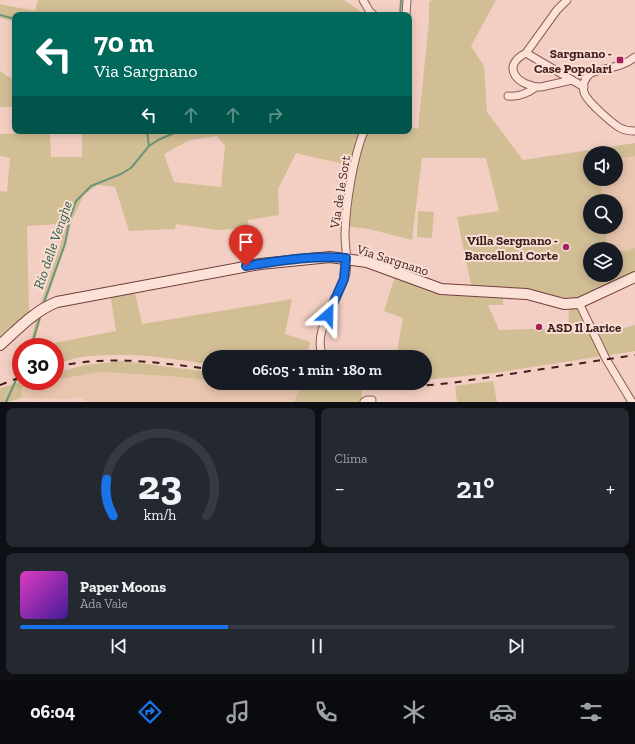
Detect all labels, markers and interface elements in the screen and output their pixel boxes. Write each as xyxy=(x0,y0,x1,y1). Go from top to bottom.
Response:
text: 70 m xyxy=(94,26,154,59)
icon: left xyxy=(28,28,80,80)
place label: Sargnano - Case Popolari xyxy=(534,46,612,76)
marker: Sargnano - Case Popolari xyxy=(615,55,625,65)
text: Via Sargnano xyxy=(94,60,197,82)
icon: left xyxy=(138,104,160,126)
icon: ahead xyxy=(180,104,202,126)
icon: ahead xyxy=(222,104,244,126)
icon: right xyxy=(264,104,286,126)
map controls xyxy=(583,146,623,282)
button: sound xyxy=(583,146,623,186)
street label: Via de le Sort xyxy=(327,154,353,231)
button: search xyxy=(583,194,623,234)
water label: Rio delle Venghe xyxy=(30,199,76,291)
pin xyxy=(229,225,263,266)
icon: arrive xyxy=(235,231,257,253)
place label: Villa Sergnano - Barcelloni Corte xyxy=(465,233,559,263)
street label: Via Sargnano xyxy=(354,241,431,279)
marker: Villa Sergnano - Barcelloni Corte xyxy=(561,242,571,252)
button: layers xyxy=(583,242,623,282)
position arrow xyxy=(307,294,349,336)
place label: ASD Il Larice xyxy=(547,320,622,335)
marker: ASD Il Larice xyxy=(534,322,544,332)
speed limit sign: 30 xyxy=(12,338,64,390)
text: 06:05 · 1 min · 180 m xyxy=(252,361,382,379)
text: Clima xyxy=(335,451,368,466)
text: 23 xyxy=(138,459,183,509)
text: 21° xyxy=(456,470,495,506)
text: − xyxy=(335,475,345,502)
text: + xyxy=(606,475,615,502)
text: km/h xyxy=(144,506,177,523)
text: Paper Moons xyxy=(80,578,166,596)
text: Ada Vale xyxy=(80,596,128,611)
icon: previous xyxy=(108,635,130,657)
icon: pause xyxy=(306,635,328,657)
icon: next xyxy=(505,635,527,657)
icon: directions xyxy=(136,698,164,726)
icon: music xyxy=(224,698,252,726)
icon: phone xyxy=(312,698,340,726)
icon: climate xyxy=(400,698,428,726)
icon: car xyxy=(489,698,517,726)
icon: filters xyxy=(577,698,605,726)
text: 06:04 xyxy=(30,701,75,723)

